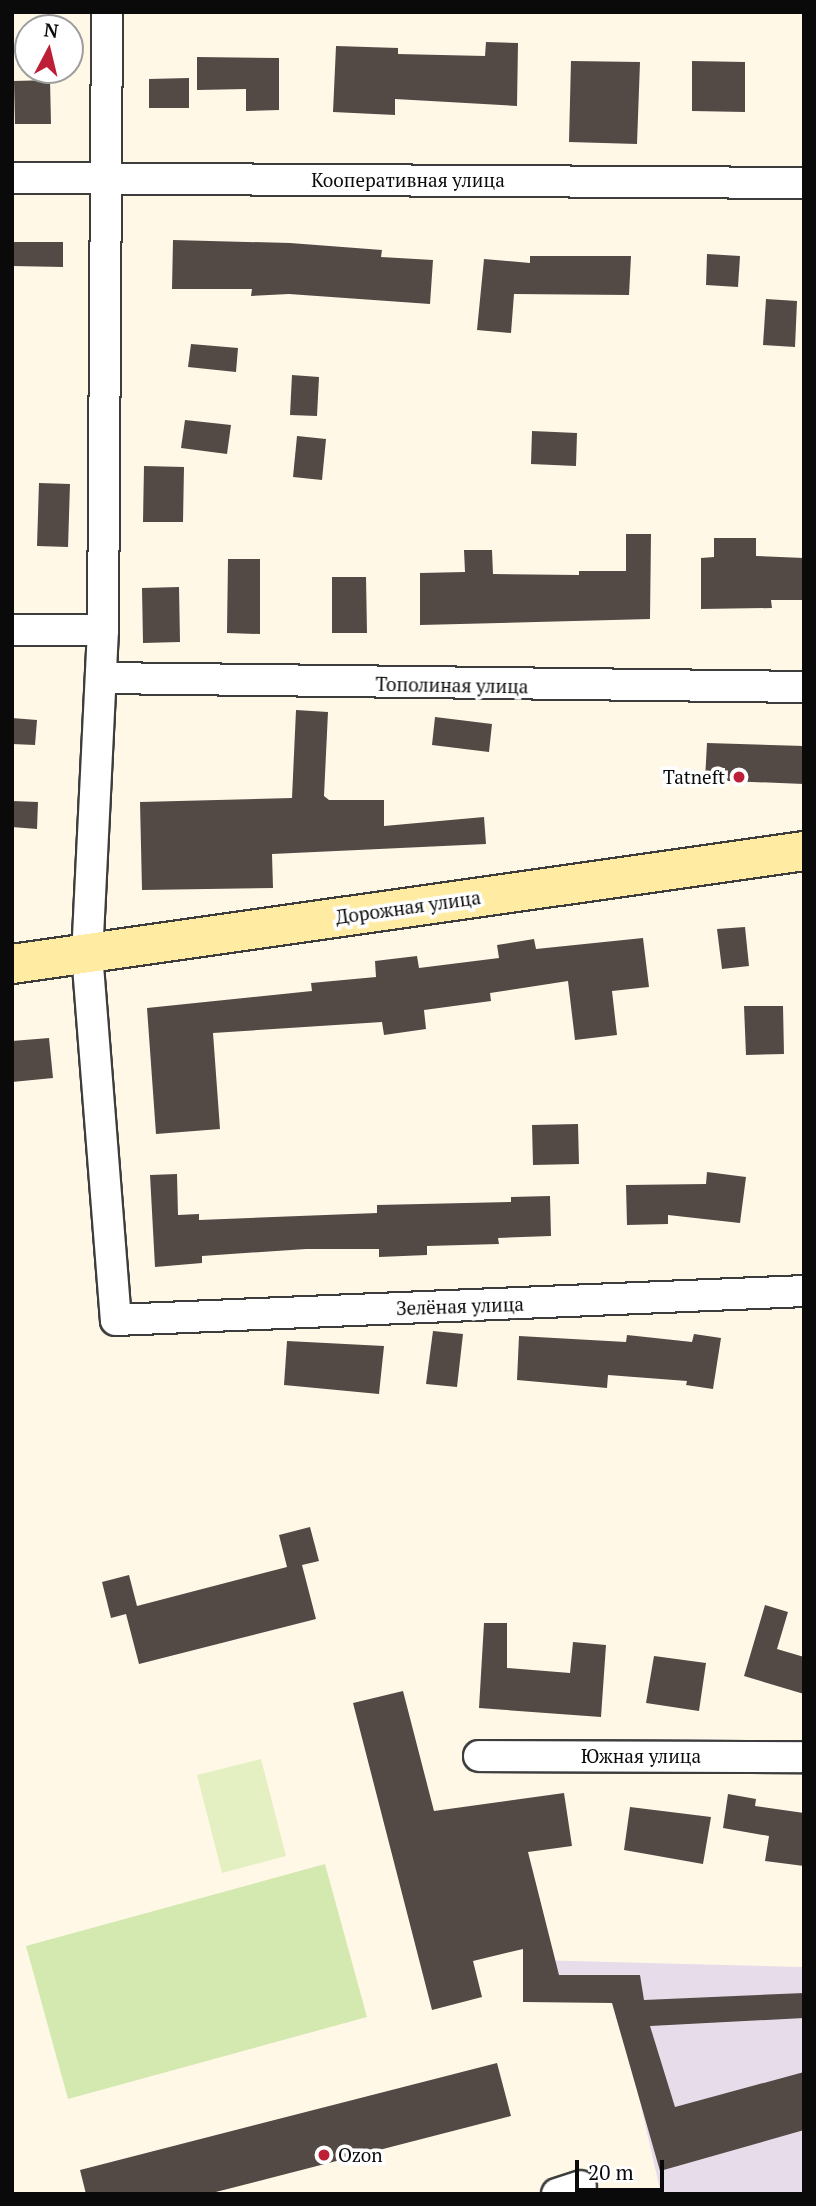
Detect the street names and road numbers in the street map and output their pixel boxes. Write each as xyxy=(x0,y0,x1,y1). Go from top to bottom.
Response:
street label: Кооперативная улица xyxy=(311,169,505,191)
street label: Тополиная улица xyxy=(375,672,529,698)
street label: Дорожная улица xyxy=(334,886,482,928)
street label: Зелёная улица xyxy=(396,1292,524,1320)
street label: Южная улица xyxy=(581,1745,701,1767)

